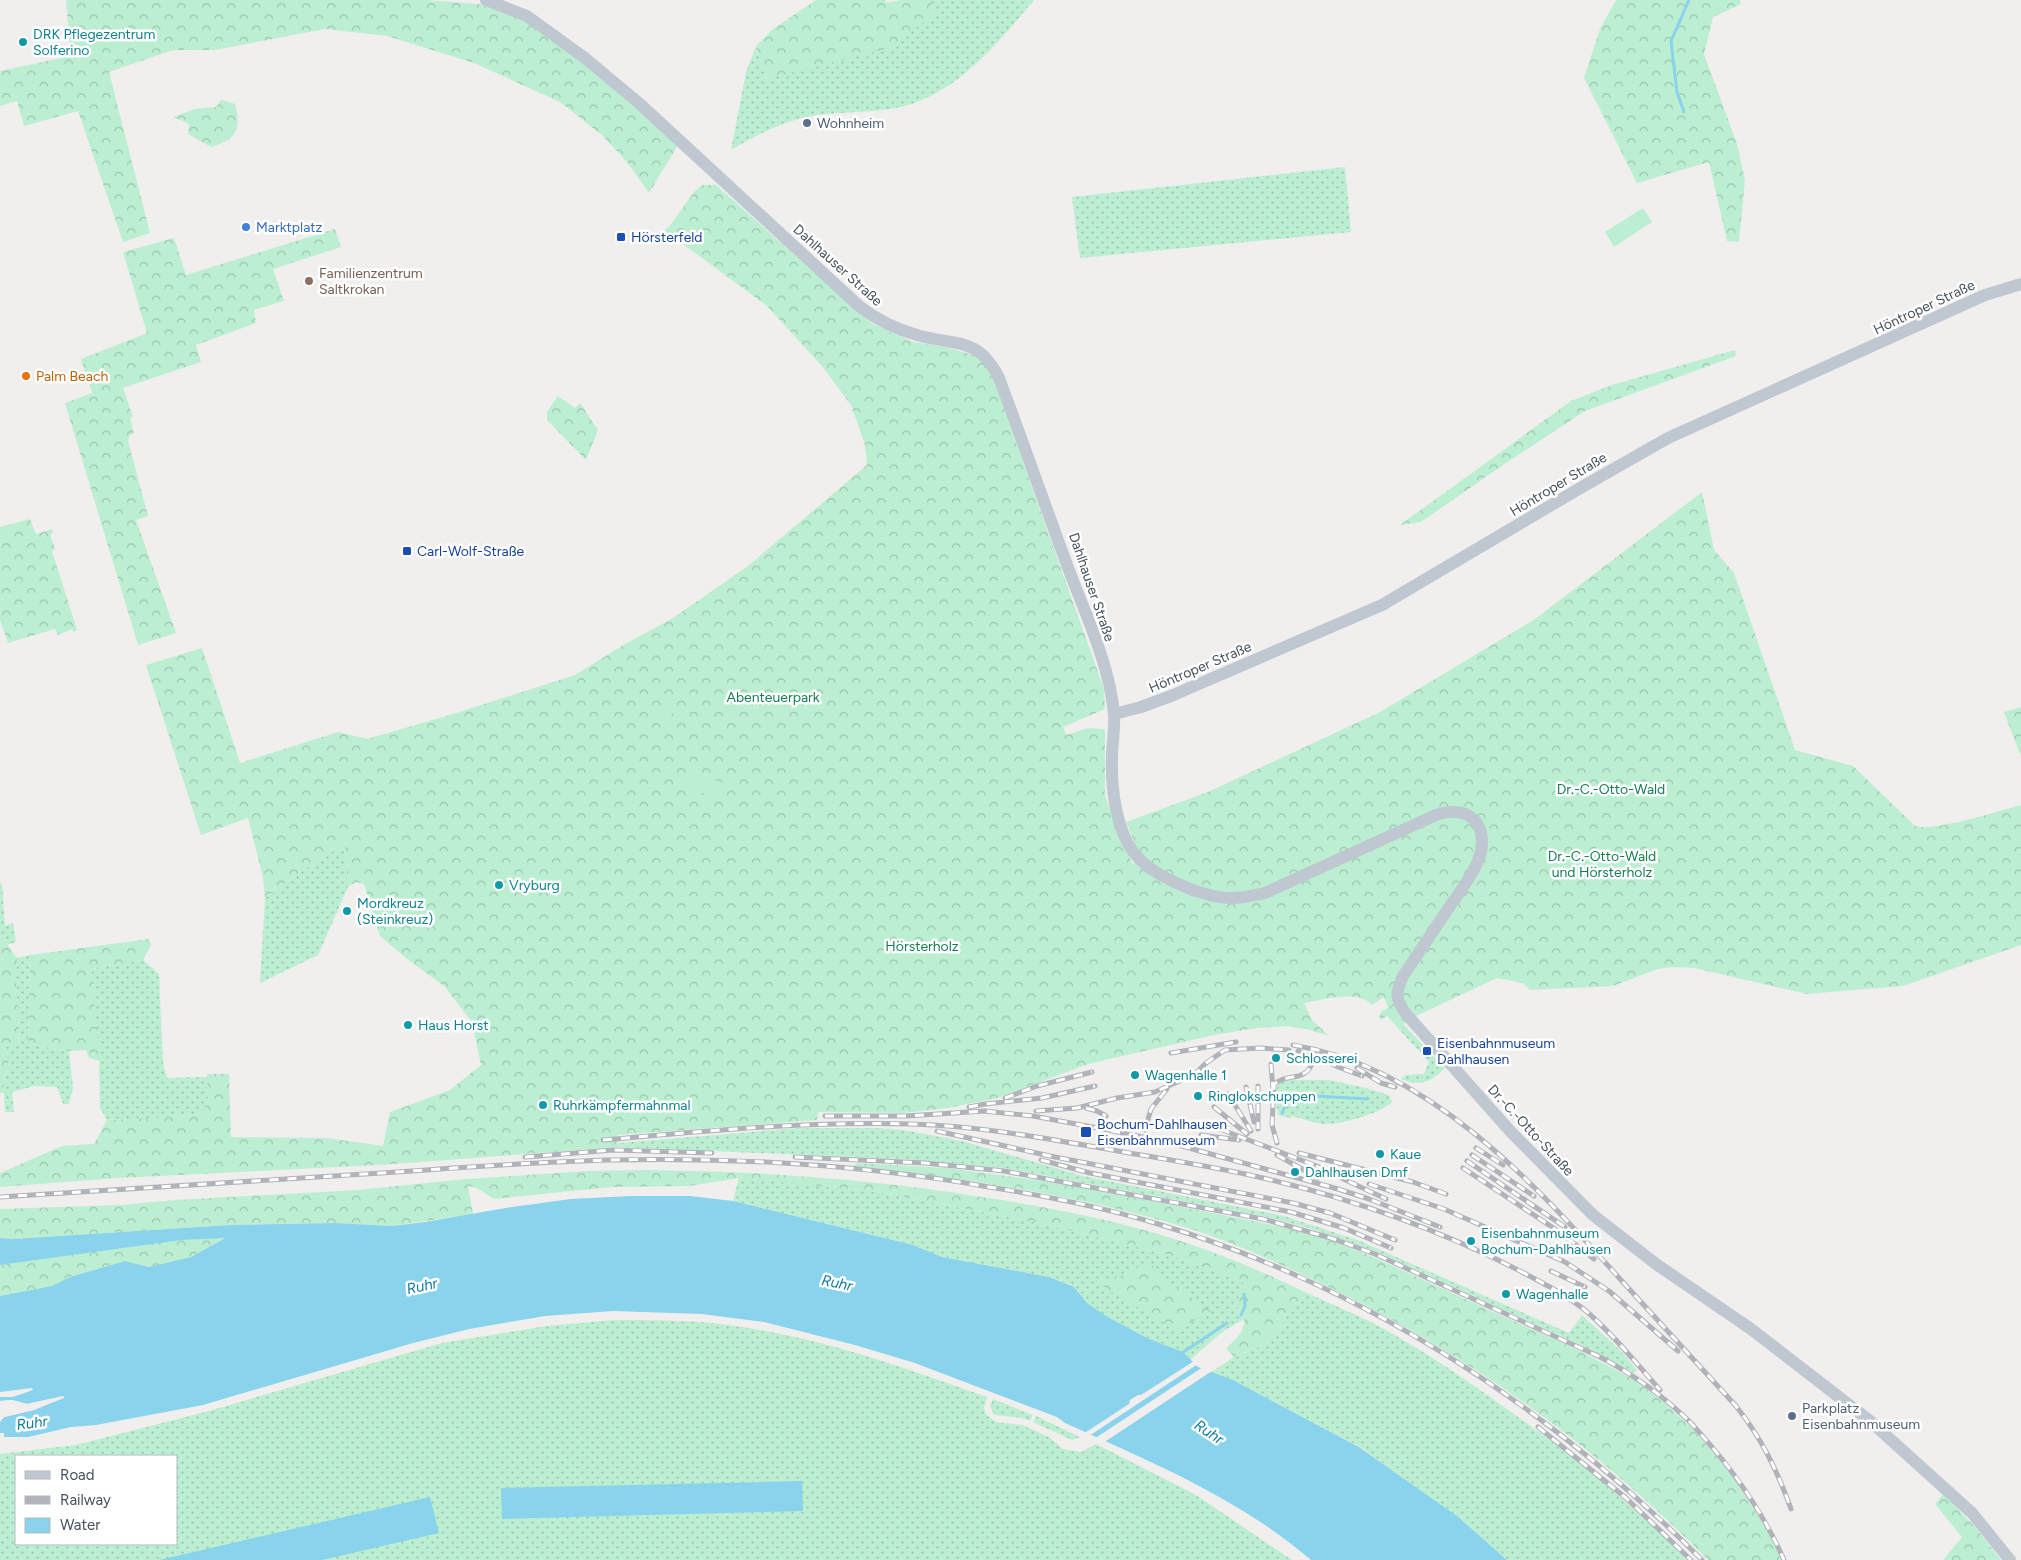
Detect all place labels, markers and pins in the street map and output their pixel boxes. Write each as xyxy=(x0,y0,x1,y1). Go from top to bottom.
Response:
place label: DRK Pflegezentrum Solferino xyxy=(33,26,155,59)
marker: DRK Pflegezentrum Solferino xyxy=(17,36,29,48)
place label: Wohnheim xyxy=(817,115,884,132)
marker: Wohnheim xyxy=(801,117,813,129)
place label: Marktplatz xyxy=(256,219,323,236)
marker: Marktplatz xyxy=(240,221,252,233)
place label: Hörsterfeld xyxy=(631,229,703,246)
marker: Hörsterfeld xyxy=(615,231,627,243)
place label: Familienzentrum Saltkrokan xyxy=(319,265,423,298)
marker: Familienzentrum Saltkrokan xyxy=(303,275,315,287)
place label: Palm Beach xyxy=(36,368,108,385)
marker: Palm Beach xyxy=(20,370,32,382)
place label: Carl-Wolf-Straße xyxy=(417,543,525,560)
marker: Carl-Wolf-Straße xyxy=(401,545,413,557)
place label: Vryburg xyxy=(509,877,560,894)
marker: Vryburg xyxy=(493,879,505,891)
place label: Mordkreuz (Steinkreuz) xyxy=(357,895,433,928)
marker: Mordkreuz (Steinkreuz) xyxy=(341,905,353,917)
place label: Haus Horst xyxy=(418,1017,489,1034)
marker: Haus Horst xyxy=(402,1019,414,1031)
place label: Eisenbahnmuseum Dahlhausen xyxy=(1437,1035,1555,1068)
marker: Eisenbahnmuseum Dahlhausen xyxy=(1421,1045,1433,1057)
place label: Schlosserei xyxy=(1286,1050,1358,1067)
marker: Schlosserei xyxy=(1270,1052,1282,1064)
place label: Wagenhalle 1 xyxy=(1145,1067,1227,1084)
marker: Wagenhalle 1 xyxy=(1129,1069,1141,1081)
place label: Ringlokschuppen xyxy=(1208,1088,1316,1105)
marker: Ringlokschuppen xyxy=(1192,1090,1204,1102)
place label: Ruhrkämpfermahnmal xyxy=(553,1097,691,1114)
marker: Ruhrkämpfermahnmal xyxy=(537,1099,549,1111)
place label: Bochum-Dahlhausen Eisenbahnmuseum xyxy=(1097,1116,1227,1149)
marker: Bochum-Dahlhausen Eisenbahnmuseum xyxy=(1079,1125,1093,1139)
place label: Kaue xyxy=(1390,1146,1421,1163)
marker: Kaue xyxy=(1374,1148,1386,1160)
place label: Dahlhausen Dmf xyxy=(1305,1164,1408,1181)
marker: Dahlhausen Dmf xyxy=(1289,1166,1301,1178)
place label: Eisenbahnmuseum Bochum-Dahlhausen xyxy=(1481,1225,1611,1258)
marker: Eisenbahnmuseum Bochum-Dahlhausen xyxy=(1465,1235,1477,1247)
place label: Wagenhalle xyxy=(1516,1286,1589,1303)
marker: Wagenhalle xyxy=(1500,1288,1512,1300)
place label: Parkplatz Eisenbahnmuseum xyxy=(1802,1400,1920,1433)
marker: Parkplatz Eisenbahnmuseum xyxy=(1786,1410,1798,1422)

